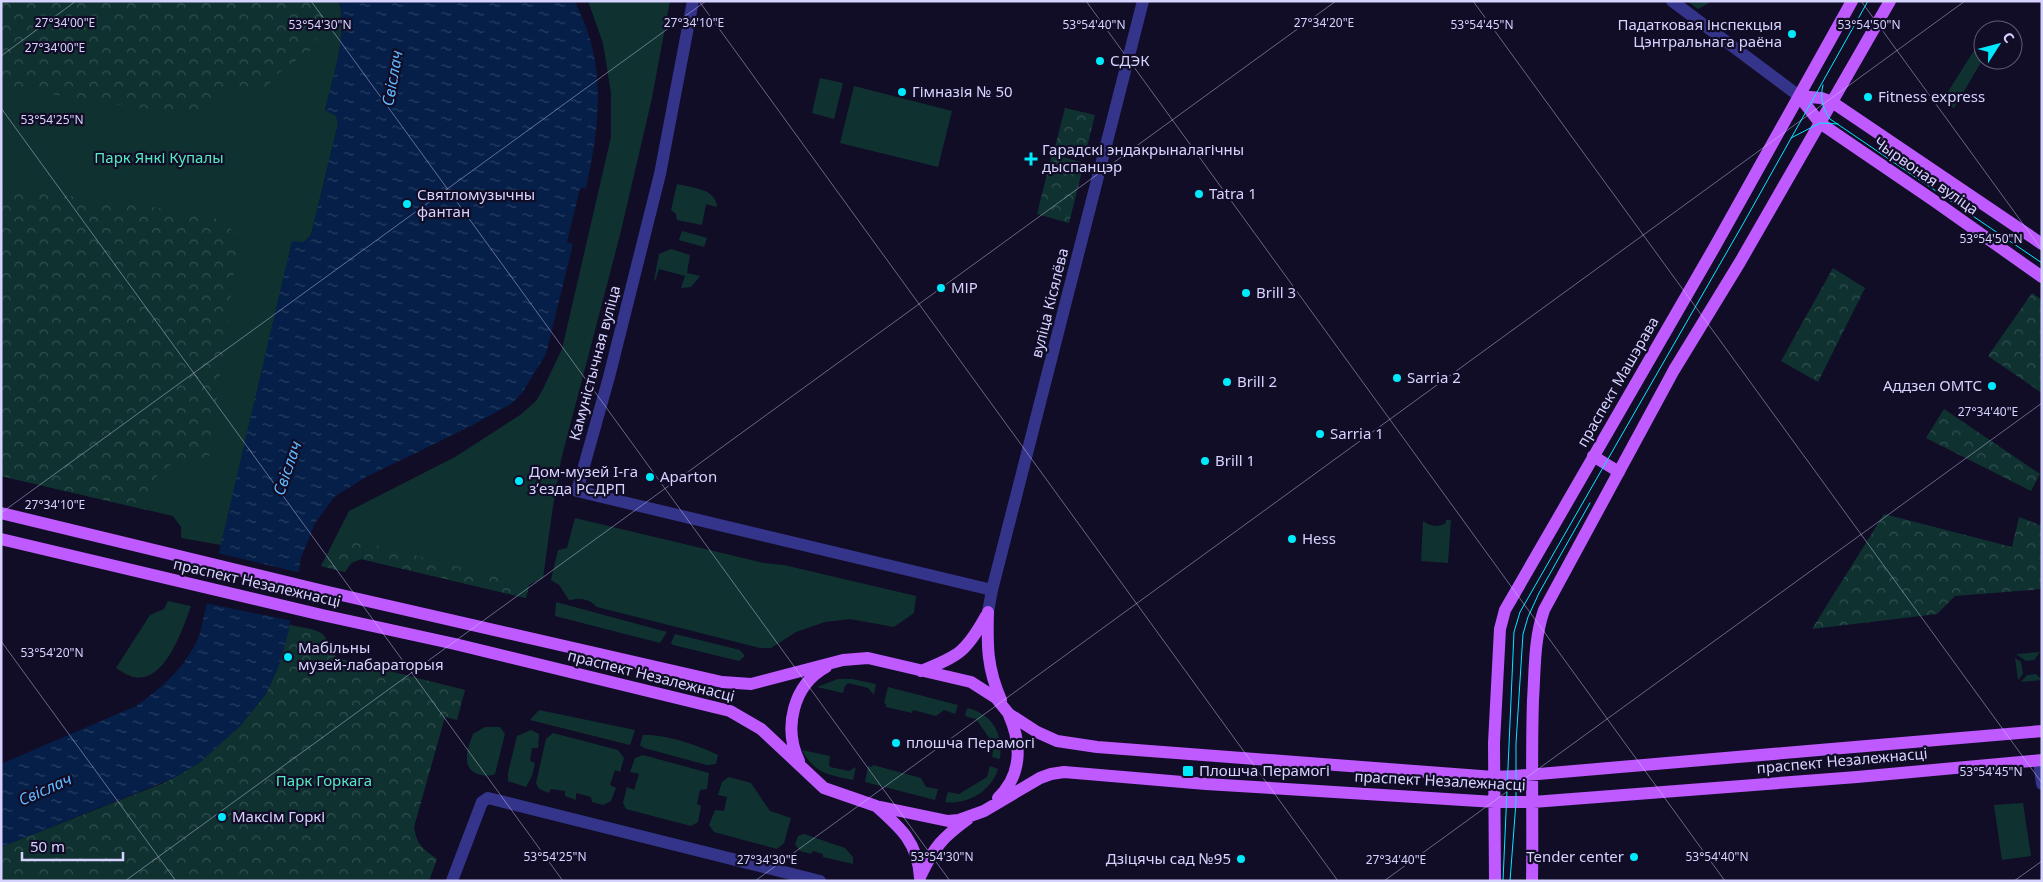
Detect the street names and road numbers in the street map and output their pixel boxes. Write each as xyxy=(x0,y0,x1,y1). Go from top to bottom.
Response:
street label: Чырвоная вуліца xyxy=(1870,132,1983,219)
street label: вуліца Кісялёва xyxy=(1026,246,1072,360)
street label: Камуністычная вуліца xyxy=(564,283,624,443)
street label: праспект Машэрава xyxy=(1572,313,1663,450)
street label: праспект Незалежнасці xyxy=(171,553,343,611)
street label: праспект Незалежнасці xyxy=(566,645,737,705)
street label: праспект Незалежнасці xyxy=(1756,743,1928,777)
street label: праспект Незалежнасці xyxy=(1354,766,1526,794)

